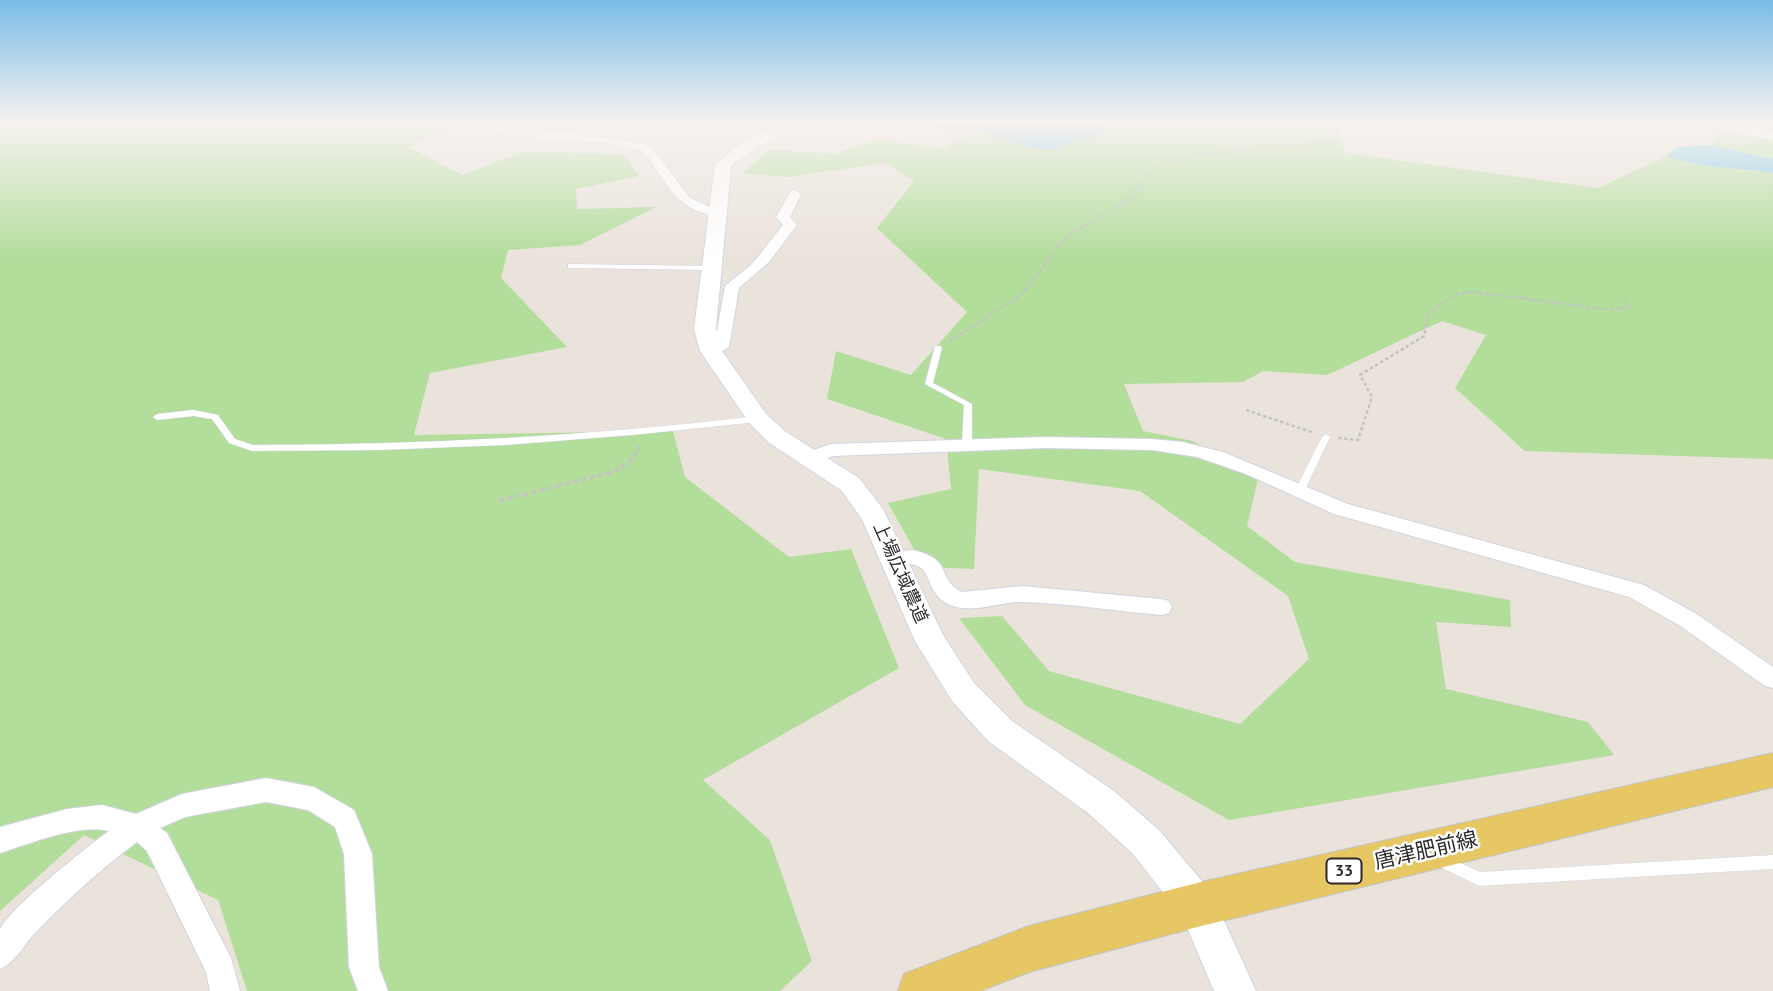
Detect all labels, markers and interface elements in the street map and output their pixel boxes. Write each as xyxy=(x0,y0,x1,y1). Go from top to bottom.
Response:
street label: 上場広域農道 xyxy=(868,519,932,627)
street label: 唐津肥前線 xyxy=(1372,827,1480,875)
road number: 33 xyxy=(1326,858,1362,884)

